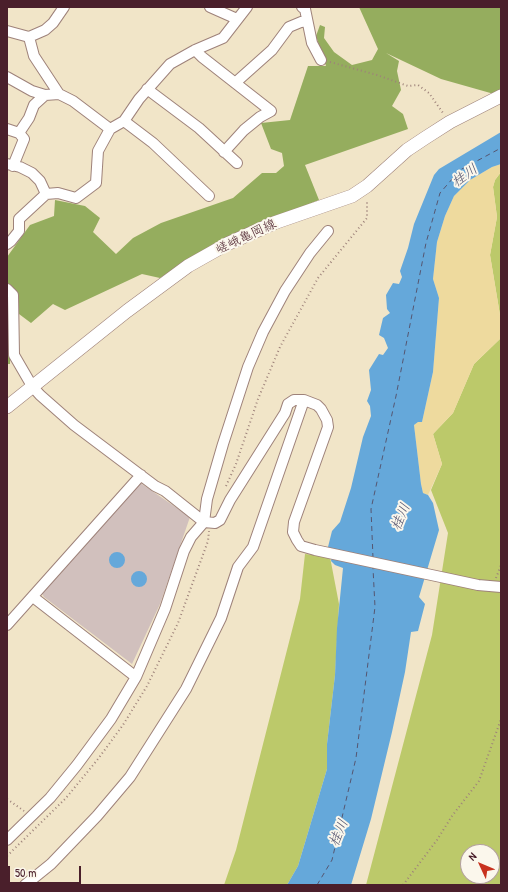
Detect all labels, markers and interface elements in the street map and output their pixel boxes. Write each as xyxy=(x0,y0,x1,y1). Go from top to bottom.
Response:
water label: 桂川 xyxy=(449,161,481,191)
street label: 嵯峨亀岡線 xyxy=(213,216,279,258)
water label: 桂川 xyxy=(388,501,414,533)
water label: 桂川 xyxy=(326,817,352,849)
north arrow xyxy=(460,844,500,884)
text: N xyxy=(465,849,479,863)
scale bar xyxy=(10,858,83,884)
text: 50 m xyxy=(15,864,36,881)

